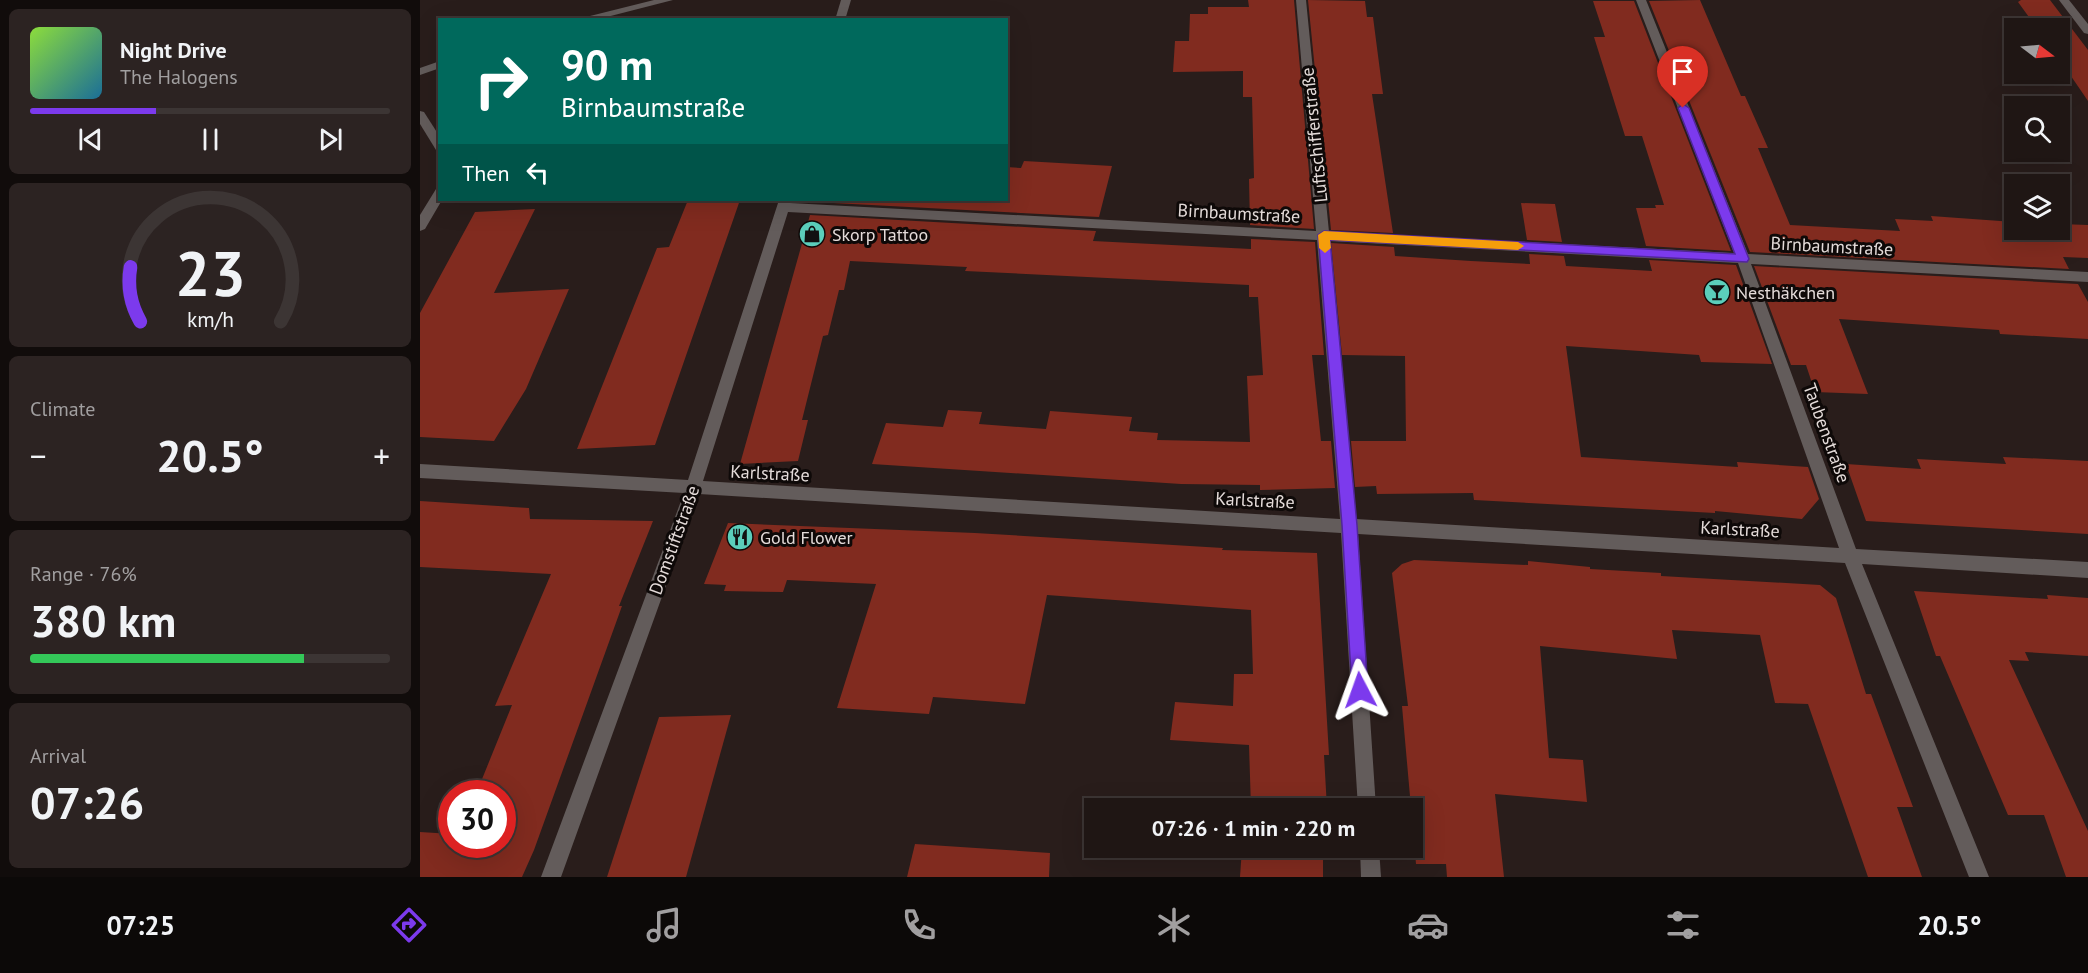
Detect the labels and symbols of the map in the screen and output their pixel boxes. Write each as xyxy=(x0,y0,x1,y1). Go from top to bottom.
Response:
north arrow xyxy=(2004,18,2070,84)
pin xyxy=(1657,46,1708,108)
street label: Luftschifferstraße xyxy=(1295,66,1333,204)
street label: Birnbaumstraße xyxy=(1177,198,1301,228)
shop icon: Skorp Tattoo xyxy=(797,219,827,249)
place label: Skorp Tattoo xyxy=(832,223,928,246)
street label: Birnbaumstraße xyxy=(1770,231,1894,261)
bar icon: Nesthäkchen xyxy=(1702,277,1732,307)
place label: Nesthäkchen xyxy=(1736,281,1835,304)
street label: Taubenstraße xyxy=(1798,380,1856,486)
street label: Karlstraße xyxy=(730,459,810,487)
street label: Domstiftstraße xyxy=(644,482,704,598)
street label: Karlstraße xyxy=(1215,486,1295,514)
street label: Karlstraße xyxy=(1700,515,1780,543)
restaurant icon: Gold Flower xyxy=(725,522,755,552)
place label: Gold Flower xyxy=(760,526,853,549)
position arrow xyxy=(1328,658,1392,722)
speed limit sign: 30 xyxy=(438,780,516,858)

